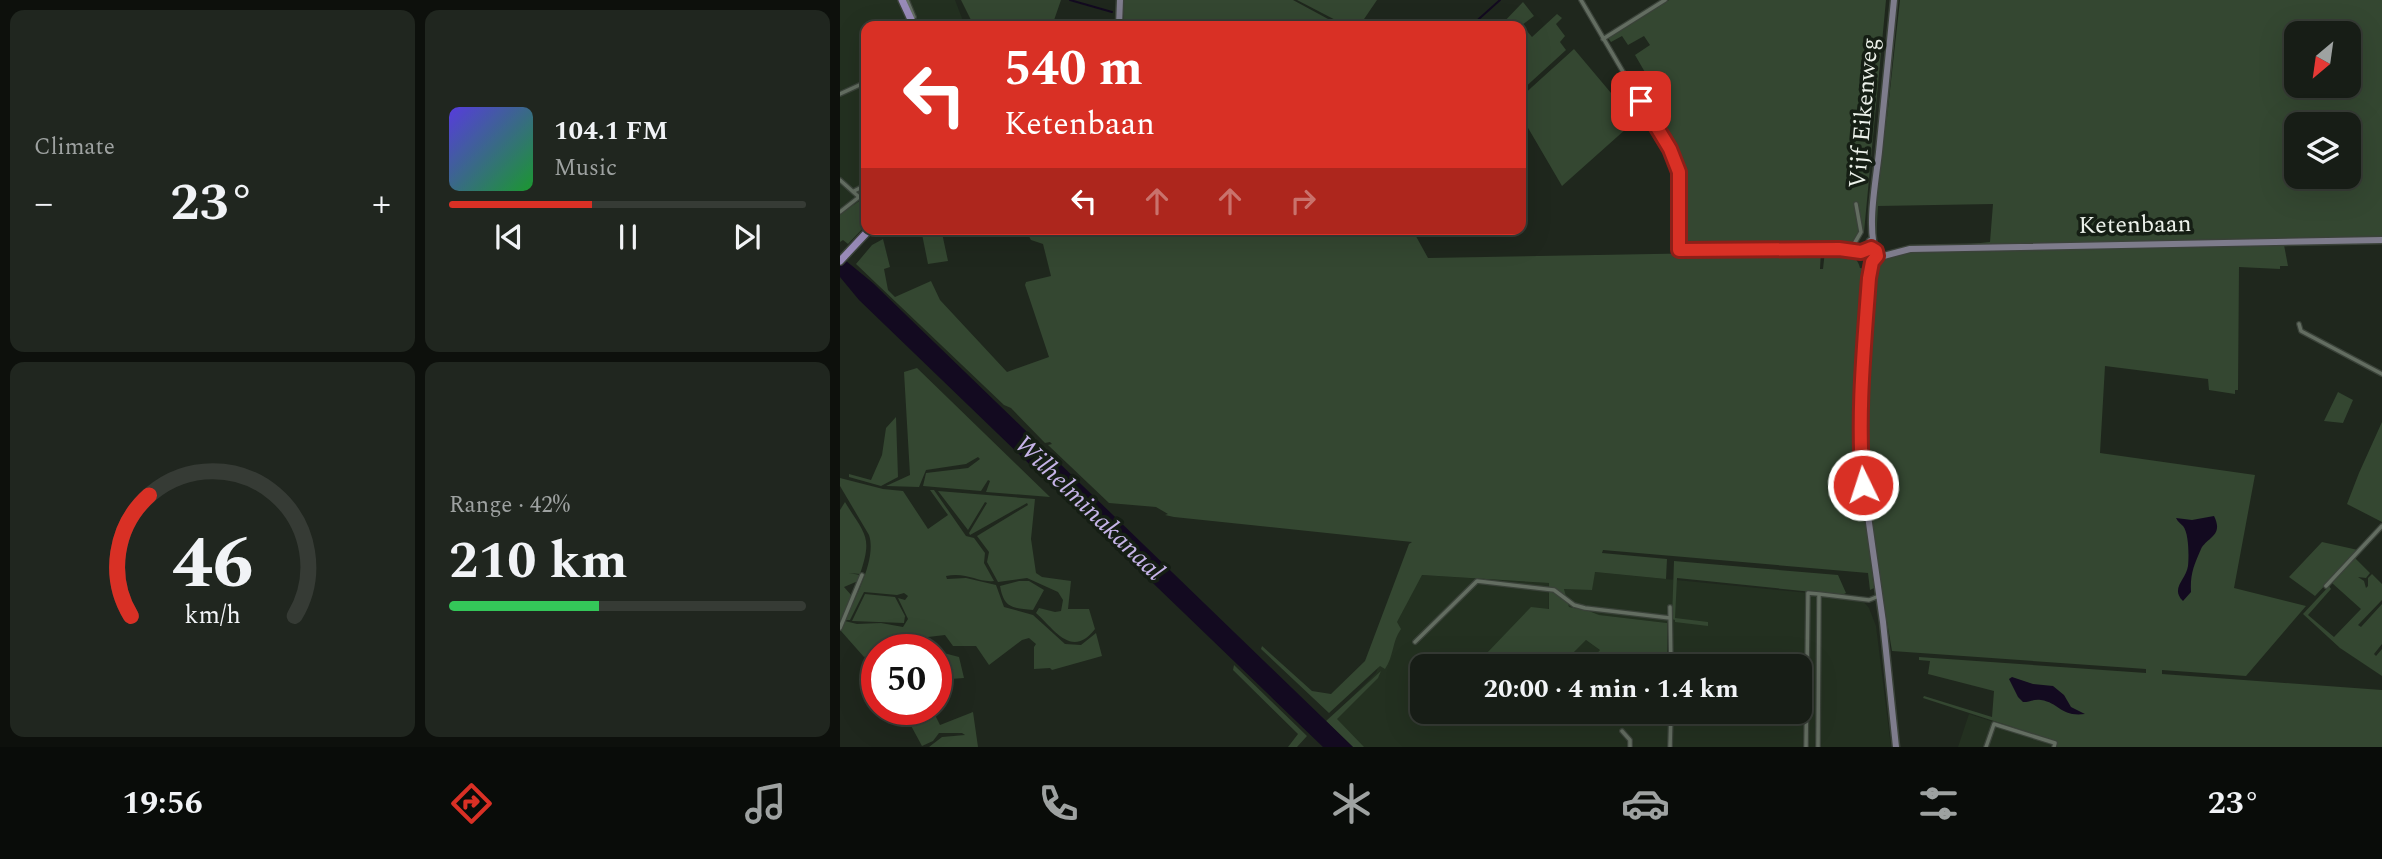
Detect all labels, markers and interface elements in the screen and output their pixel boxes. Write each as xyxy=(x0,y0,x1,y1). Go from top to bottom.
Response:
north arrow xyxy=(2284,21,2361,98)
map controls xyxy=(2284,21,2361,189)
text: 540 m xyxy=(1004,32,1143,107)
street label: Vijf Eikenweg xyxy=(1839,36,1889,190)
icon: left xyxy=(889,49,980,140)
pin xyxy=(1611,71,1671,131)
icon: arrive xyxy=(1622,82,1660,120)
text: Ketenbaan xyxy=(1004,100,1155,149)
text: 104.1 FM xyxy=(554,111,668,151)
button: layers xyxy=(2284,112,2361,189)
text: Climate xyxy=(34,130,115,165)
text: Music xyxy=(554,151,617,186)
text: 23° xyxy=(170,164,255,243)
text: − xyxy=(34,175,53,233)
text: + xyxy=(372,175,391,233)
icon: left xyxy=(1065,182,1103,220)
icon: ahead xyxy=(1138,182,1176,220)
icon: ahead xyxy=(1211,182,1249,220)
icon: right xyxy=(1284,182,1322,220)
street label: Ketenbaan xyxy=(2078,206,2192,244)
icon: previous xyxy=(490,218,528,256)
icon: pause xyxy=(609,218,647,256)
icon: next xyxy=(728,218,766,256)
water label: Wilhelminakanaal xyxy=(1005,425,1174,591)
position arrow xyxy=(1826,448,1900,522)
text: Range · 42% xyxy=(449,488,570,523)
text: 46 xyxy=(172,509,253,620)
text: 210 km xyxy=(449,522,628,601)
text: km/h xyxy=(184,596,241,634)
speed limit sign: 50 xyxy=(861,634,952,725)
text: 20:00 · 4 min · 1.4 km xyxy=(1483,669,1739,709)
text: 19:56 xyxy=(122,779,203,828)
icon: directions xyxy=(447,779,496,828)
icon: music xyxy=(741,779,790,828)
icon: phone xyxy=(1034,779,1083,828)
icon: climate xyxy=(1327,779,1376,828)
icon: car xyxy=(1621,779,1670,828)
icon: filters xyxy=(1914,779,1963,828)
text: 23° xyxy=(2208,779,2260,828)

